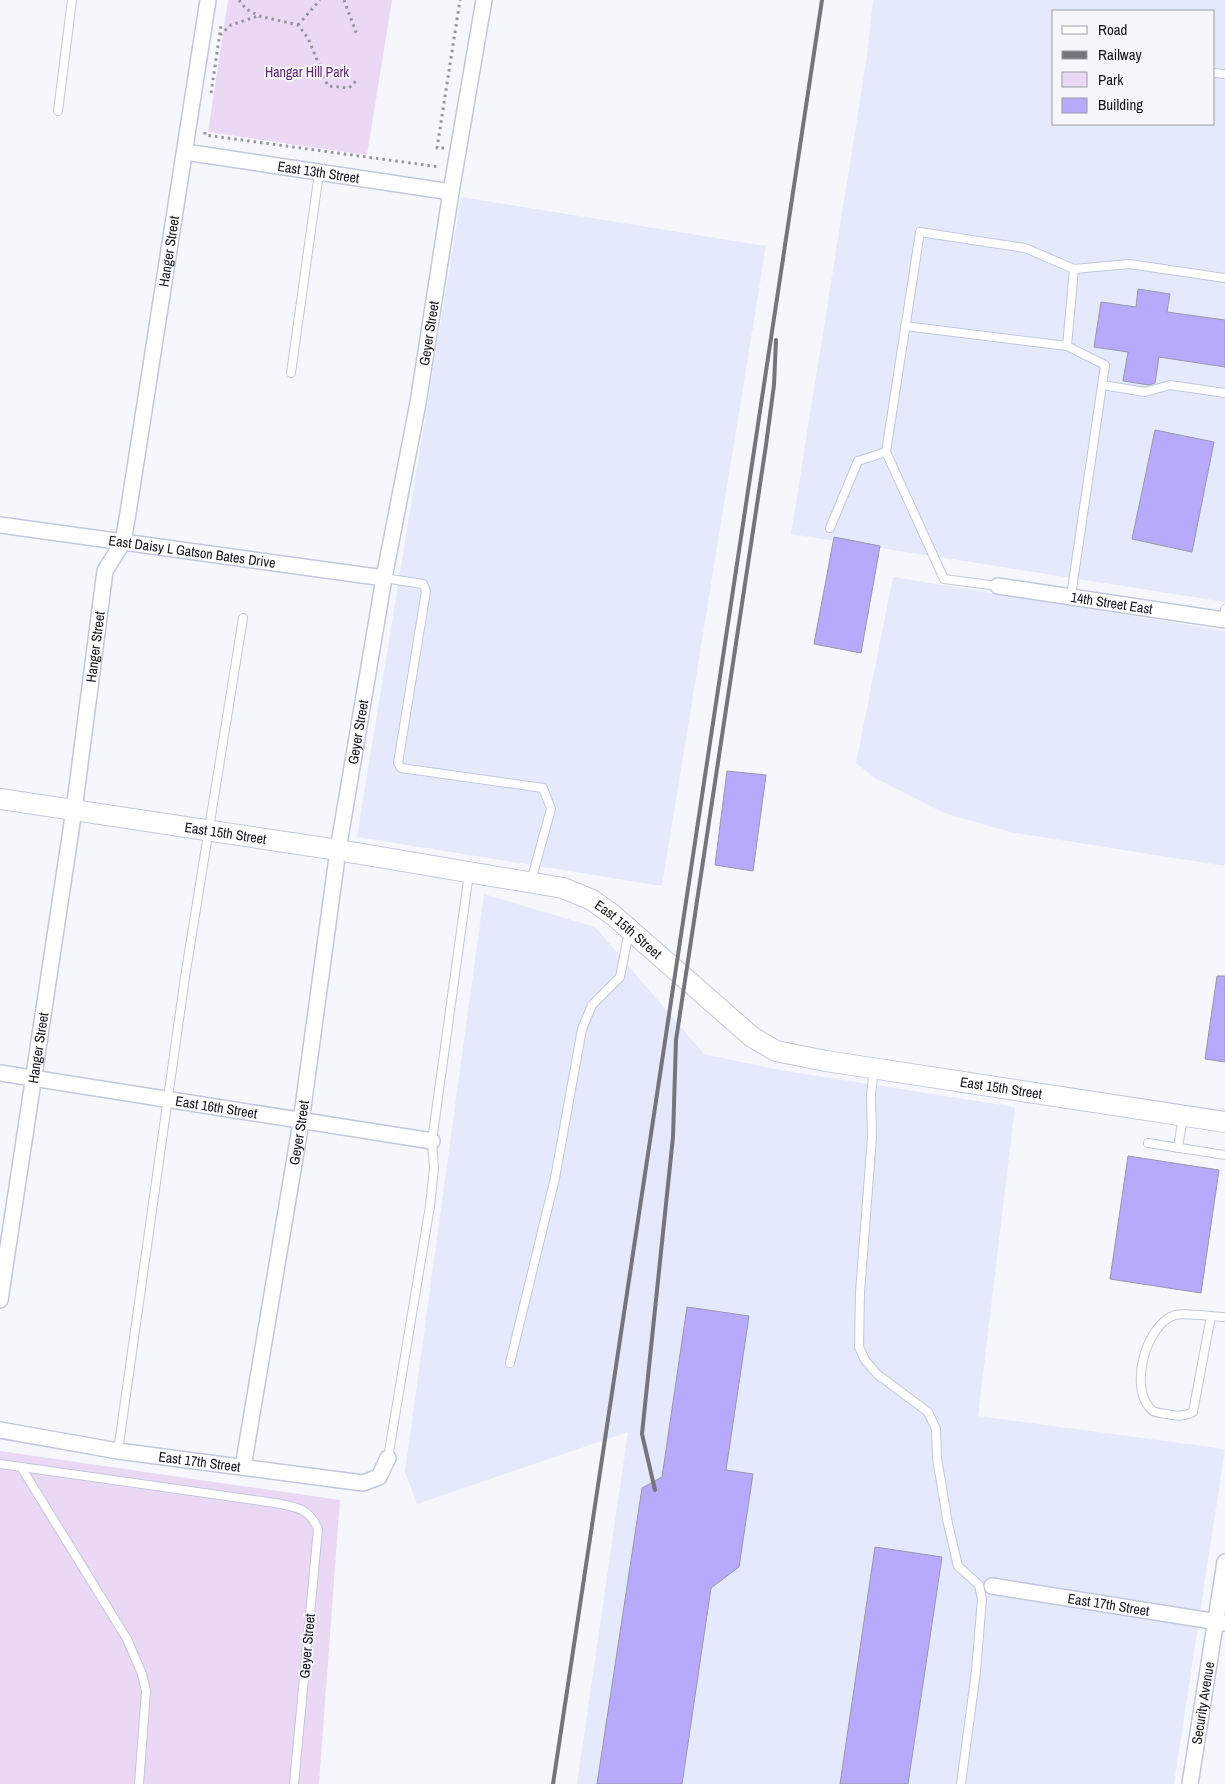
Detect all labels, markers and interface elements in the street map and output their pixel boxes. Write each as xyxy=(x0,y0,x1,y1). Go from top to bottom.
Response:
legend xyxy=(1052,10,1215,125)
text: Road xyxy=(1098,19,1127,40)
text: Railway xyxy=(1098,44,1143,65)
park label: Hangar Hill Park xyxy=(265,63,349,81)
text: Park xyxy=(1098,69,1124,90)
text: Building xyxy=(1098,94,1143,115)
street label: East 13th Street xyxy=(276,157,361,187)
street label: Hanger Street xyxy=(154,215,183,288)
street label: Geyer Street xyxy=(415,300,443,367)
street label: East Daisy L Gatson Bates Drive xyxy=(108,531,277,572)
street label: 14th Street East xyxy=(1070,588,1154,618)
street label: Hanger Street xyxy=(82,610,109,684)
street label: Geyer Street xyxy=(344,698,372,766)
street label: East 15th Street xyxy=(183,818,268,848)
street label: East 15th Street xyxy=(591,896,666,963)
street label: Hanger Street xyxy=(24,1011,52,1085)
street label: East 15th Street xyxy=(959,1073,1043,1103)
street label: East 16th Street xyxy=(174,1092,258,1122)
street label: Geyer Street xyxy=(285,1099,313,1166)
street label: East 17th Street xyxy=(157,1447,242,1476)
street label: East 17th Street xyxy=(1066,1589,1151,1620)
street label: Geyer Street xyxy=(295,1613,319,1679)
street label: Security Avenue xyxy=(1187,1660,1218,1746)

